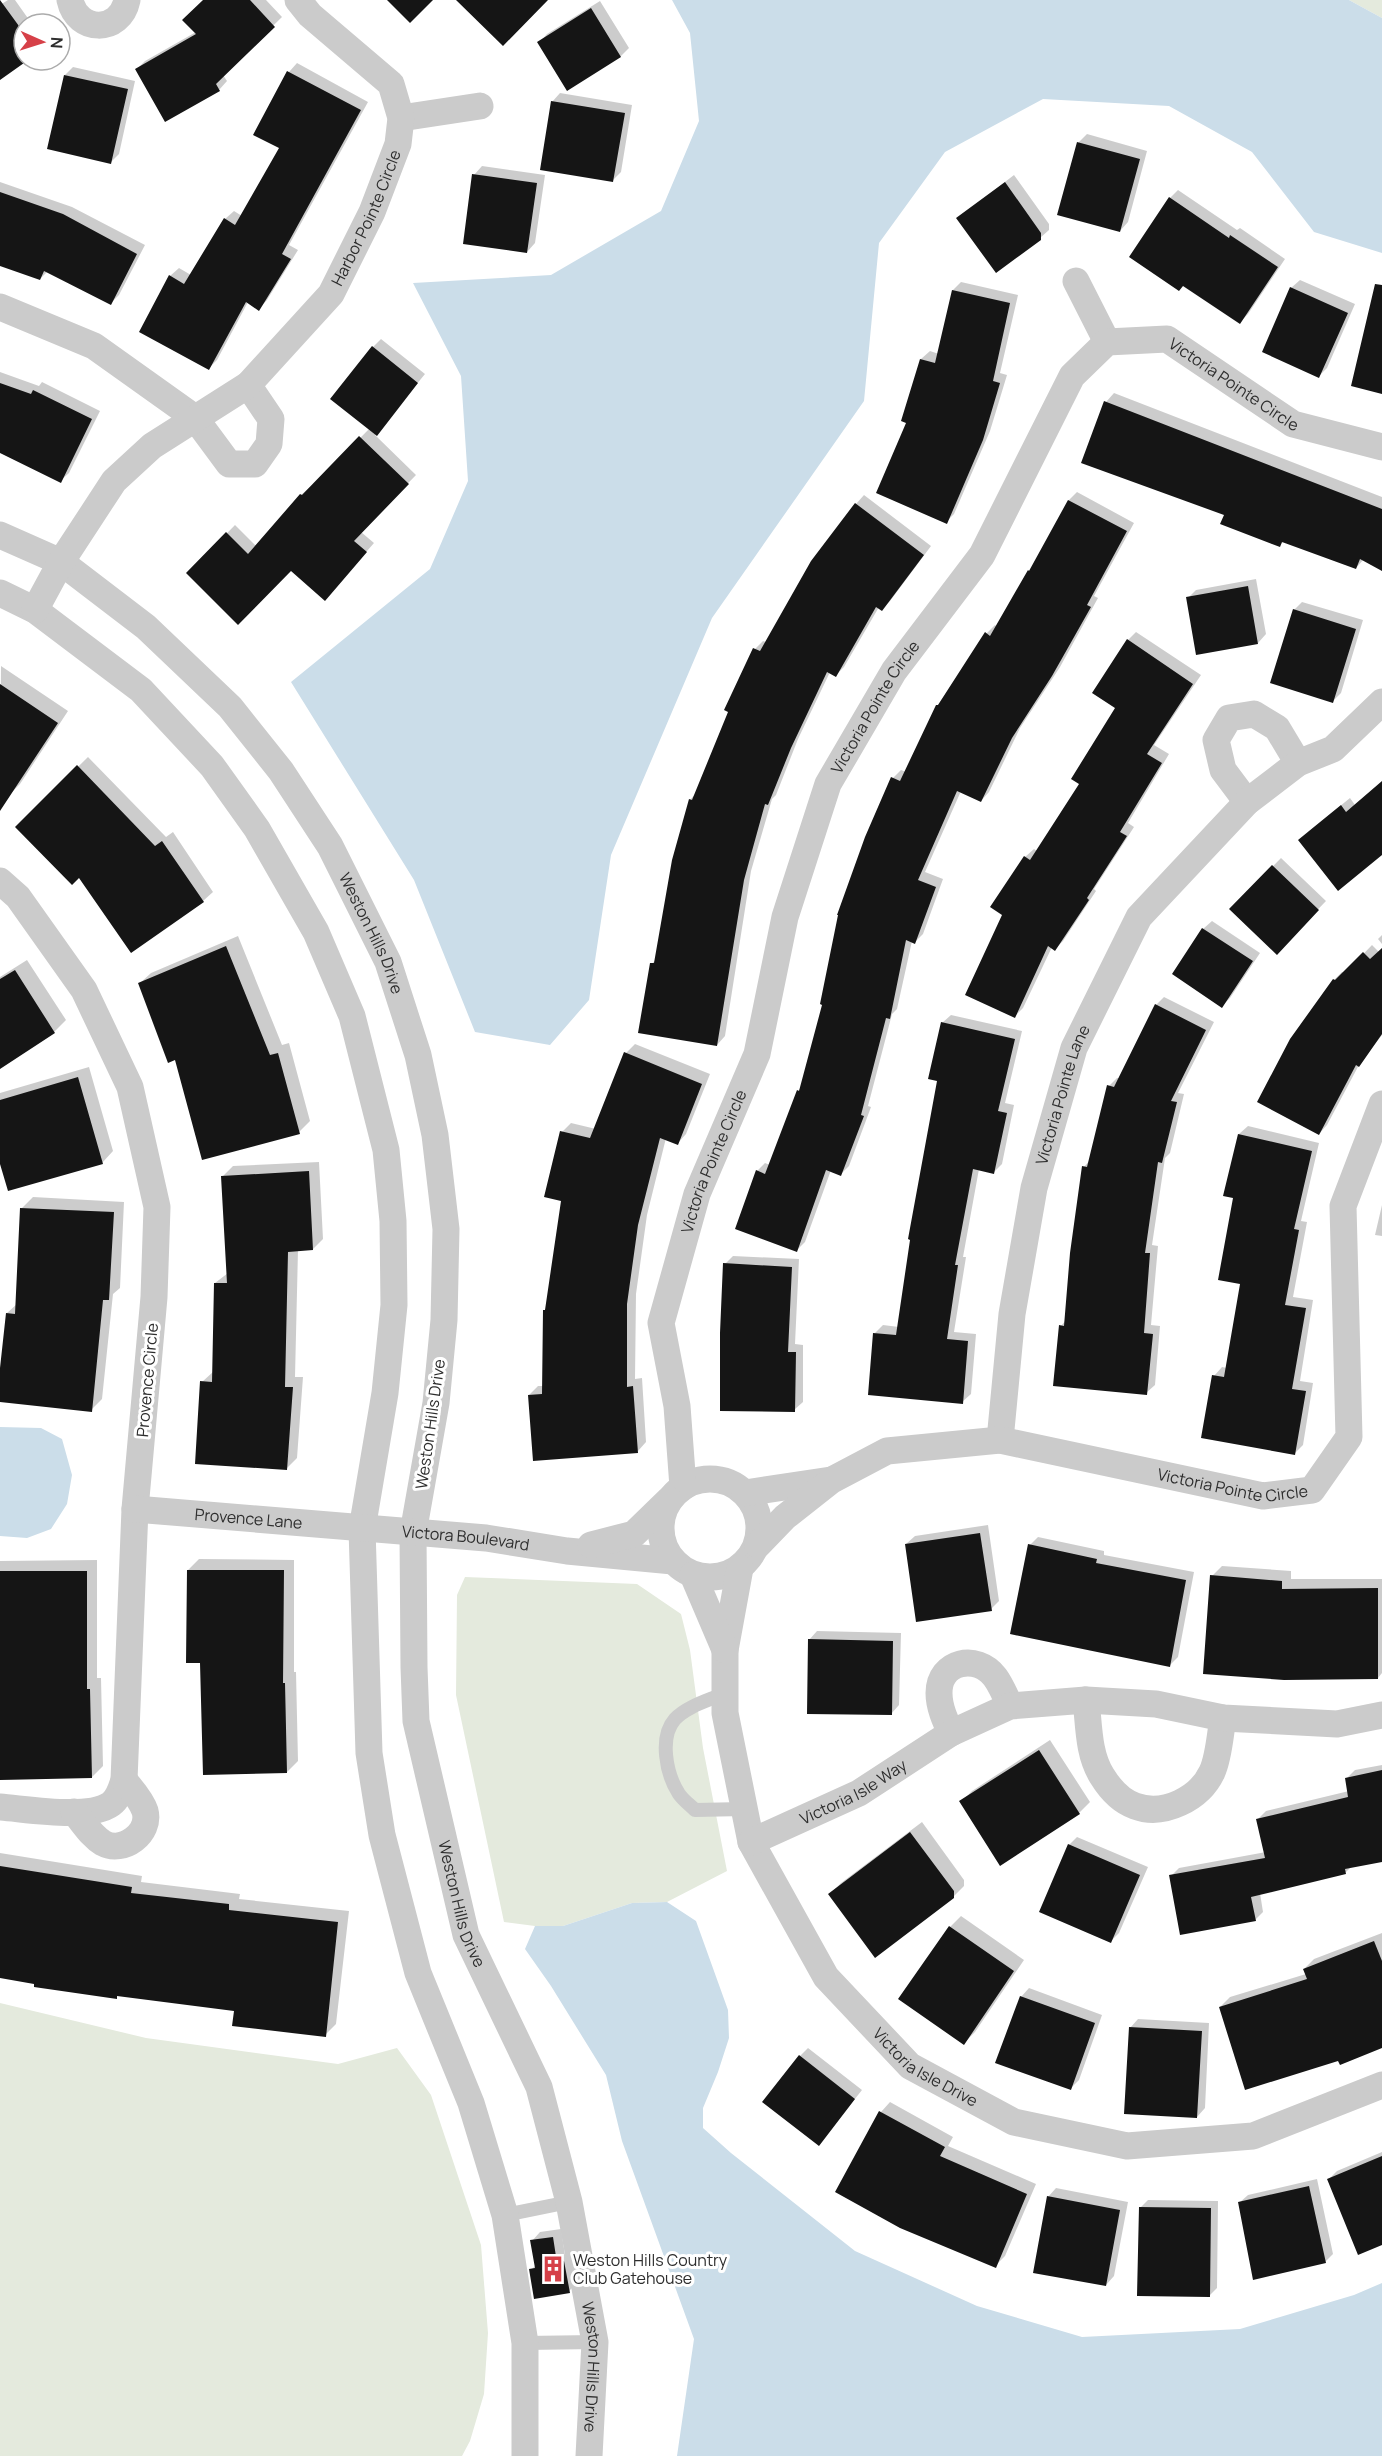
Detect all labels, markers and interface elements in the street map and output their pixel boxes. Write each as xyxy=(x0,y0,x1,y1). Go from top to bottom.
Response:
north arrow xyxy=(12,12,72,72)
text: N xyxy=(46,36,68,49)
street label: Harbor Pointe Circle xyxy=(326,146,406,290)
street label: Victoria Pointe Circle xyxy=(1164,332,1301,436)
street label: Victoria Pointe Circle xyxy=(826,636,924,777)
street label: Weston Hills Drive xyxy=(334,869,409,997)
street label: Victoria Pointe Lane xyxy=(1030,1021,1095,1167)
street label: Victoria Pointe Circle xyxy=(676,1086,751,1236)
street label: Provence Circle xyxy=(131,1322,163,1438)
street label: Weston Hills Drive xyxy=(410,1358,450,1490)
street label: Victoria Pointe Circle xyxy=(1155,1463,1309,1507)
street label: Provence Lane xyxy=(194,1503,303,1534)
street label: Victora Boulevard xyxy=(401,1520,531,1556)
street label: Victoria Isle Way xyxy=(796,1754,911,1829)
street label: Weston Hills Drive xyxy=(433,1838,491,1971)
street label: Victoria Isle Drive xyxy=(868,2023,982,2112)
place label: Weston Hills Country Club Gatehouse xyxy=(573,2249,728,2289)
building icon: Weston Hills Country Club Gatehouse xyxy=(538,2254,568,2284)
street label: Weston Hills Drive xyxy=(577,2300,606,2433)

